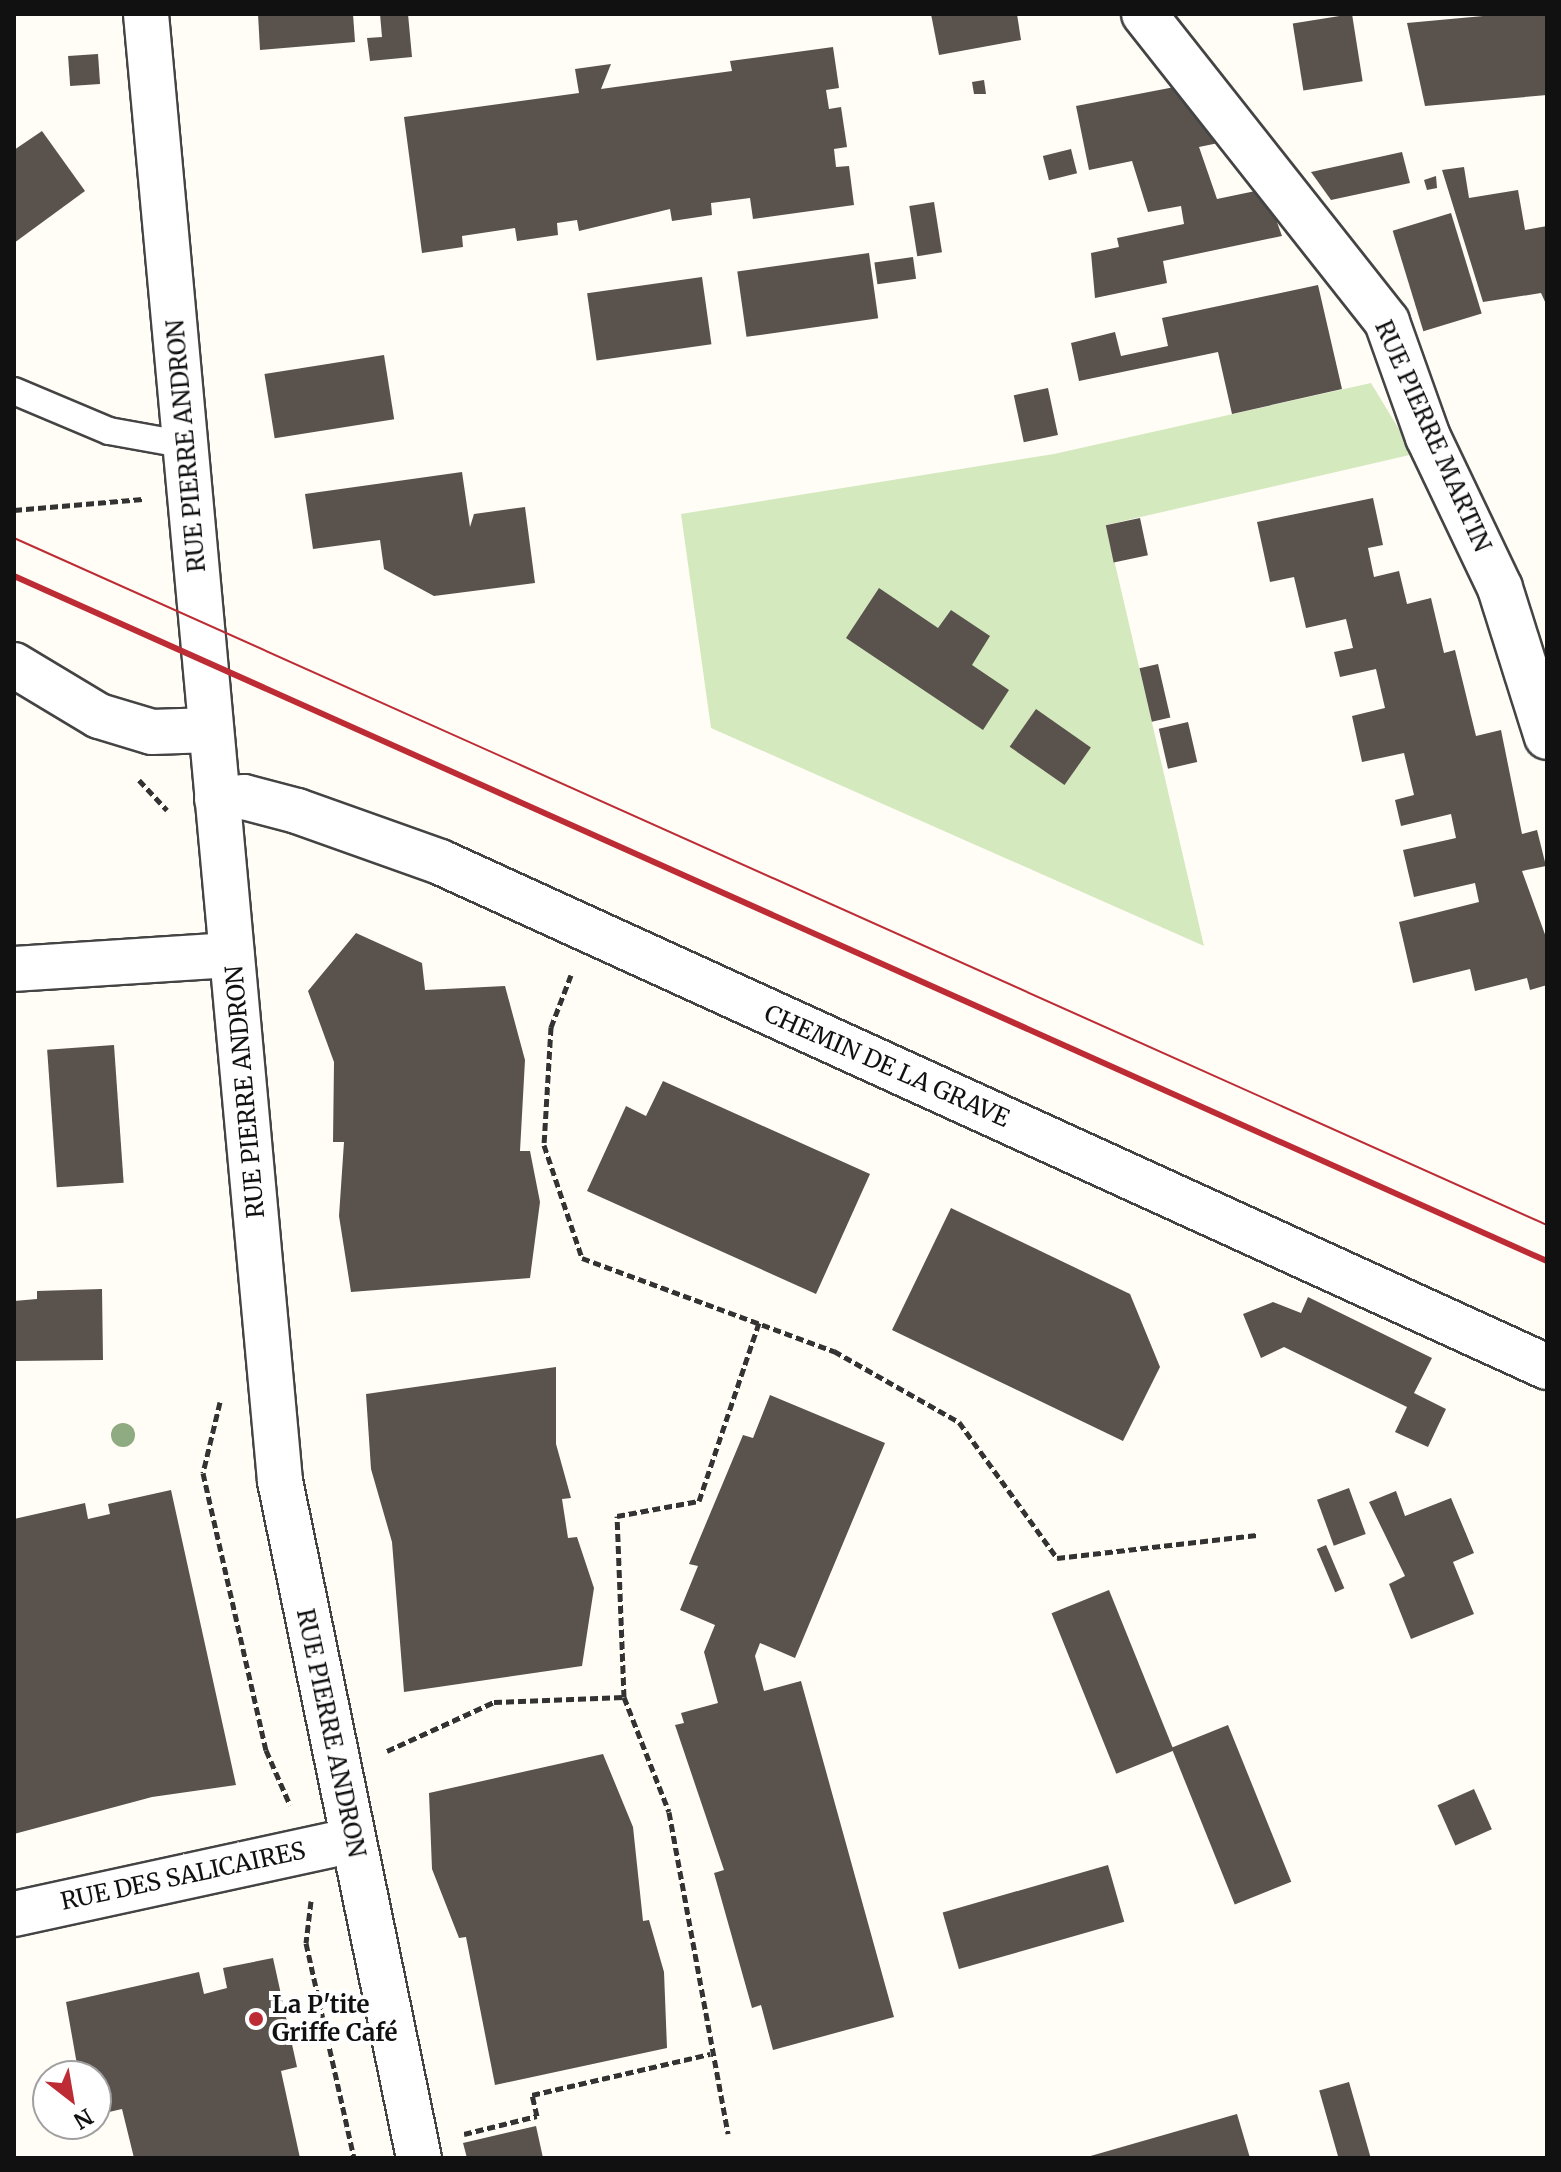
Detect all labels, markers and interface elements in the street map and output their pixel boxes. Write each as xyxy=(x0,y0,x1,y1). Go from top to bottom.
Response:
street label: RUE PIERRE MARTIN xyxy=(1369,316,1497,556)
street label: RUE PIERRE ANDRON xyxy=(161,318,211,574)
street label: RUE PIERRE ANDRON xyxy=(220,964,270,1220)
street label: CHEMIN DE LA GRAVE xyxy=(760,999,1014,1133)
street label: RUE PIERRE ANDRON xyxy=(291,1606,371,1860)
street label: RUE DES SALICAIRES xyxy=(58,1836,308,1916)
place label: La P'tite Griffe Café xyxy=(272,1991,398,2047)
marker: La P'tite Griffe Café xyxy=(247,2010,265,2028)
north arrow xyxy=(32,2060,112,2140)
text: N xyxy=(69,2102,98,2135)

